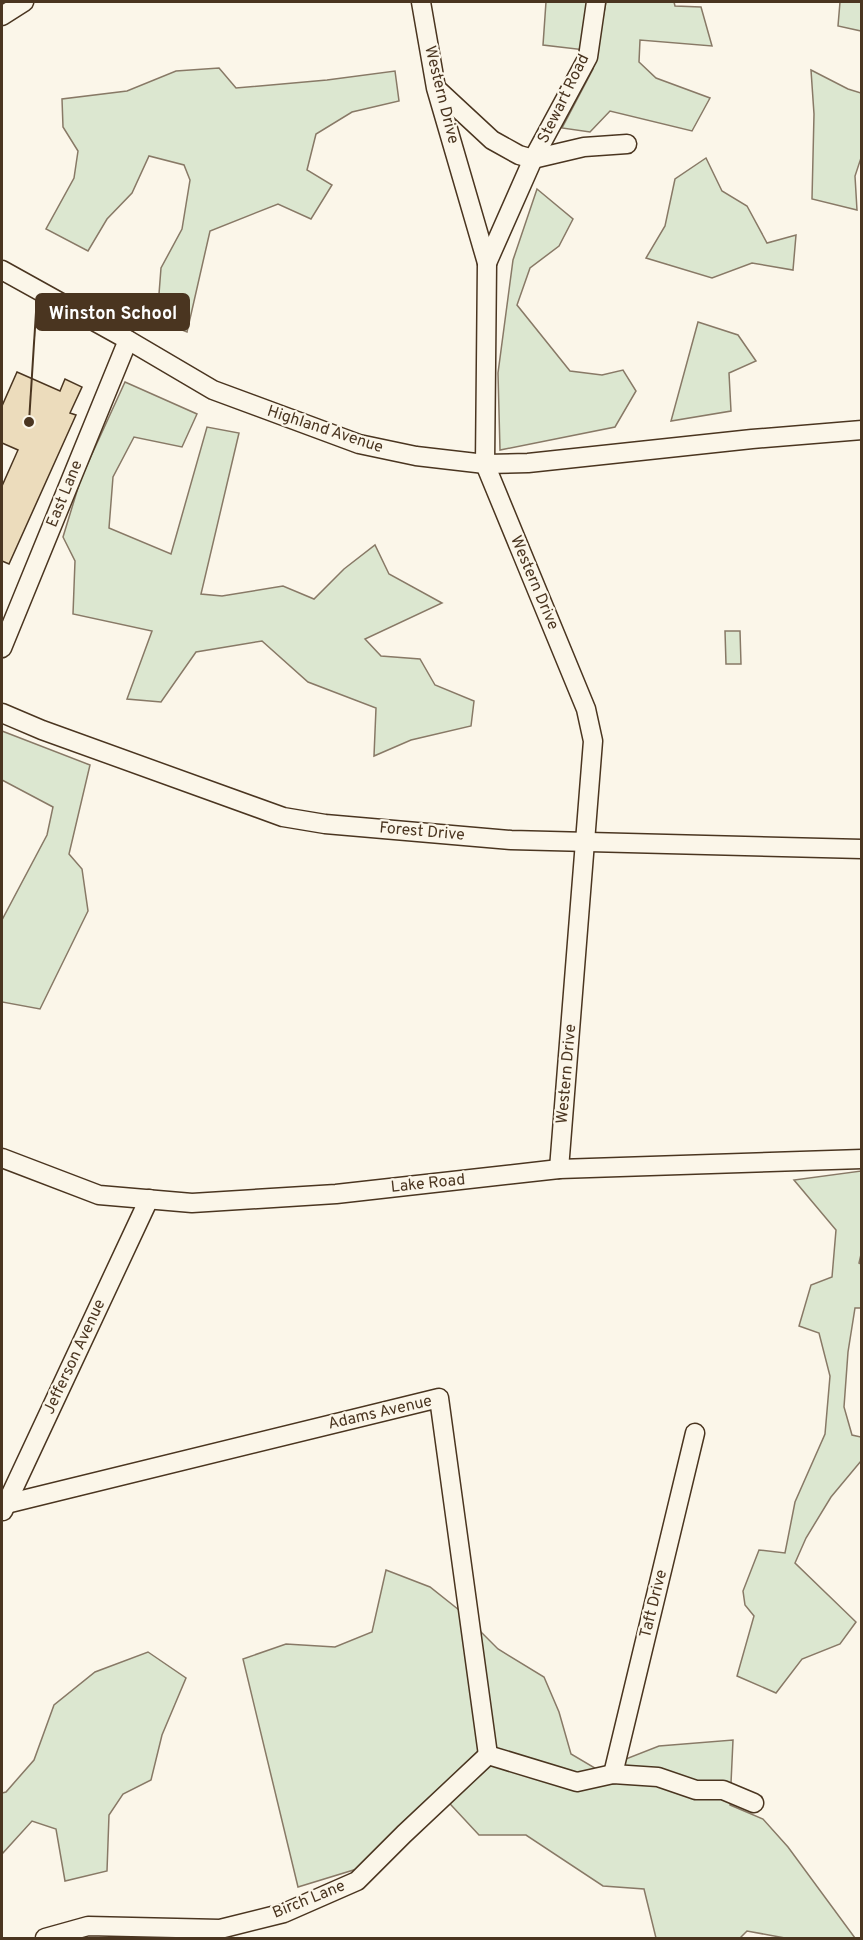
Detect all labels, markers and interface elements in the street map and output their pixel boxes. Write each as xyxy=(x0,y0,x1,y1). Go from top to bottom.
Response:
street label: Western Drive xyxy=(419,44,463,146)
street label: Stewart Road xyxy=(534,51,594,147)
callout: Winston School xyxy=(36,294,189,330)
text: Winston School xyxy=(49,303,177,326)
street label: Highland Avenue xyxy=(264,402,386,458)
street label: East Lane xyxy=(43,458,87,530)
street label: Western Drive xyxy=(505,533,563,633)
street label: Forest Drive xyxy=(378,818,466,846)
street label: Western Drive xyxy=(553,1023,581,1125)
street label: Lake Road xyxy=(390,1170,466,1198)
street label: Jefferson Avenue xyxy=(40,1296,110,1418)
street label: Adams Avenue xyxy=(326,1391,434,1435)
street label: Taft Drive xyxy=(636,1568,672,1640)
street label: Birch Lane xyxy=(270,1876,348,1924)

